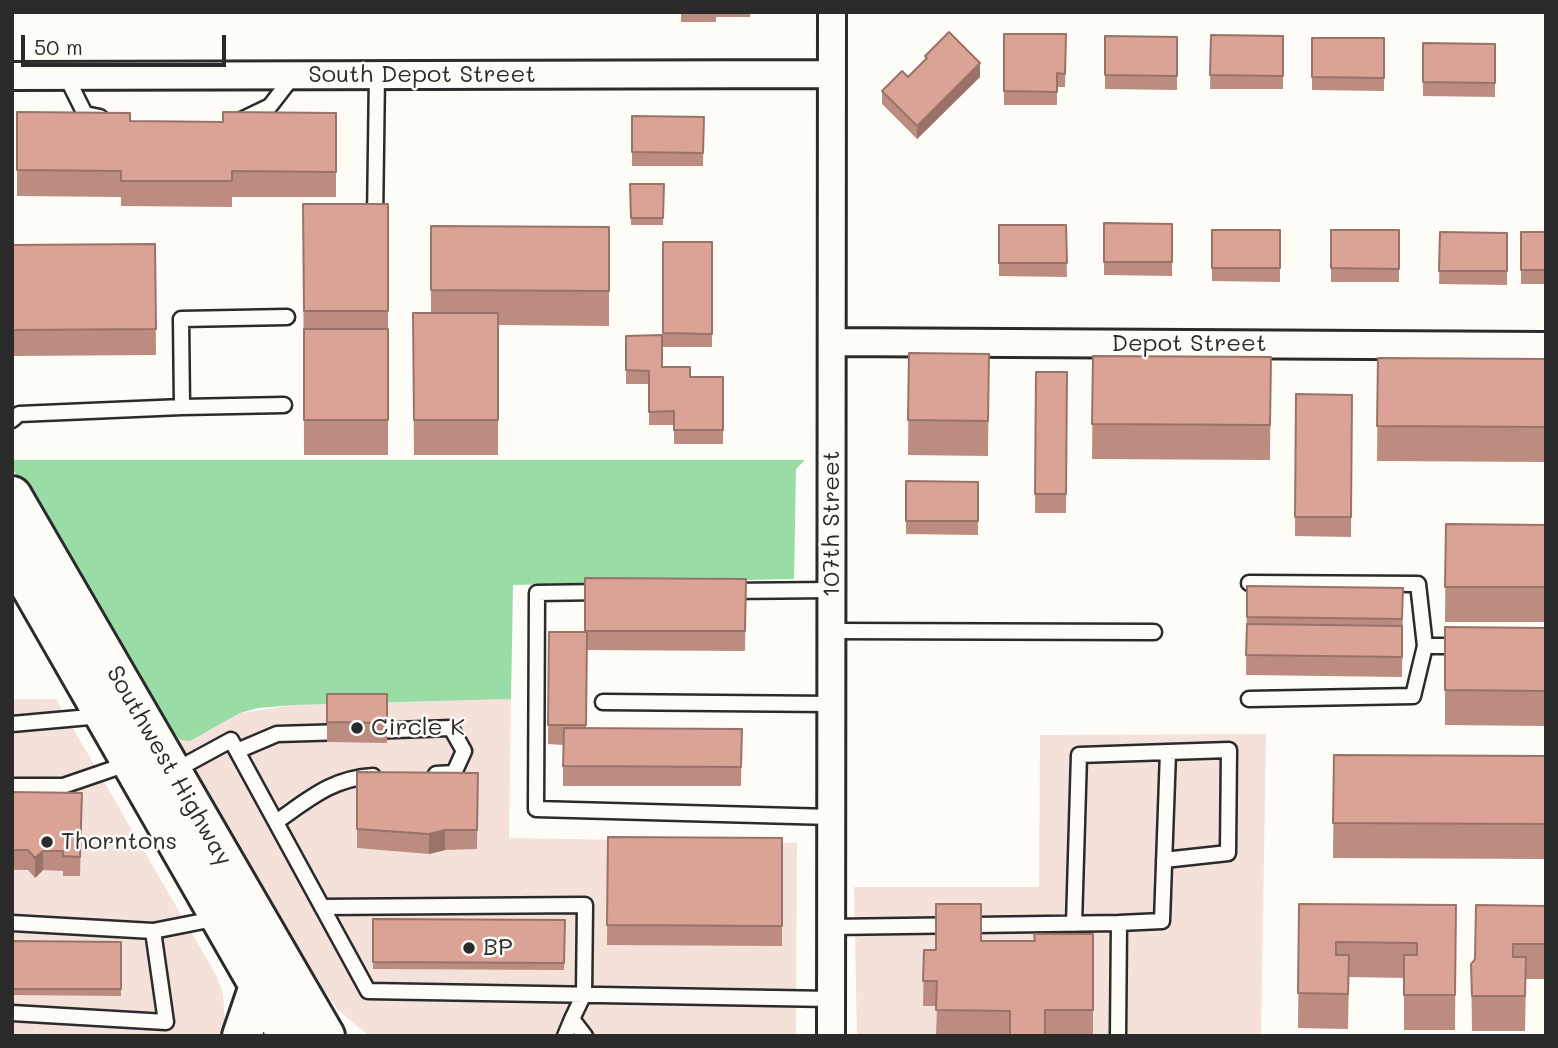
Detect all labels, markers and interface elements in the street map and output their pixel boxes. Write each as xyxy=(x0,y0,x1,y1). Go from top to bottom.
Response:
scale bar xyxy=(24,21,229,65)
text: 50 m xyxy=(34,33,83,60)
street label: South Depot Street xyxy=(308,61,536,89)
street label: Depot Street xyxy=(1111,330,1267,358)
street label: 107th Street xyxy=(818,450,846,598)
street label: Southwest Highway xyxy=(100,661,238,871)
place label: Circle K xyxy=(371,714,465,742)
marker: Circle K xyxy=(349,720,365,736)
place label: Thorntons xyxy=(61,828,177,856)
marker: Thorntons xyxy=(39,834,55,850)
place label: BP xyxy=(483,934,513,962)
marker: BP xyxy=(461,940,477,956)

